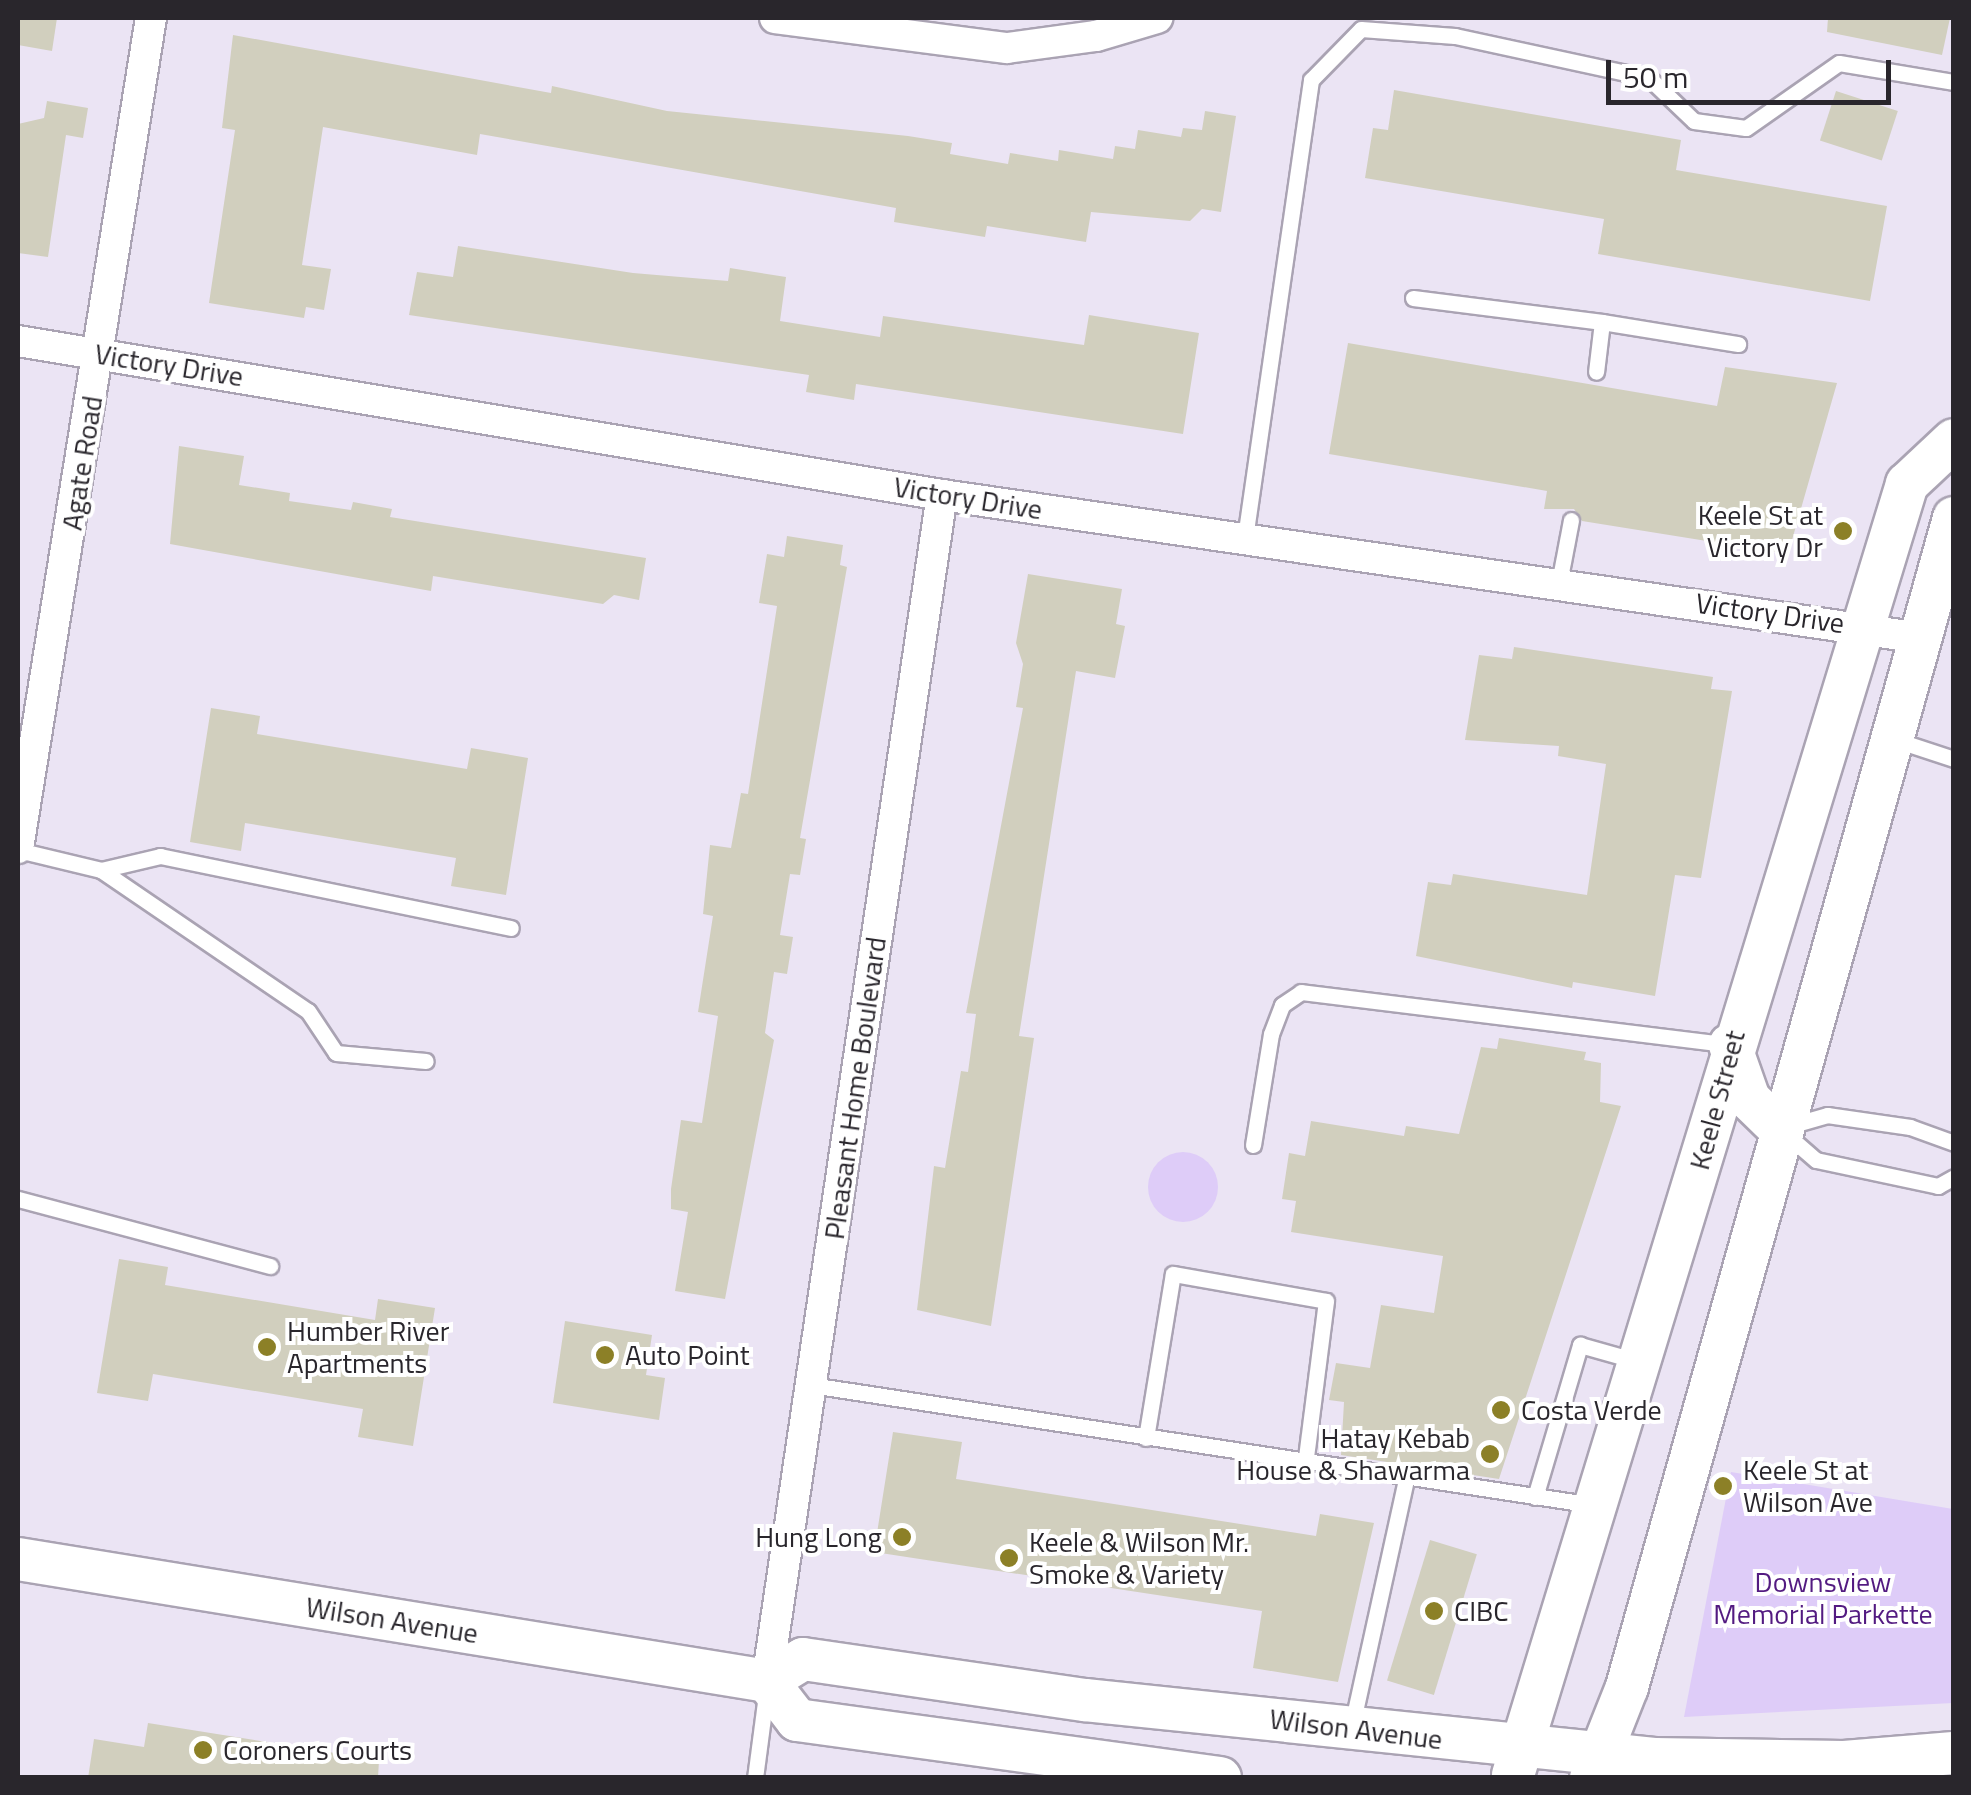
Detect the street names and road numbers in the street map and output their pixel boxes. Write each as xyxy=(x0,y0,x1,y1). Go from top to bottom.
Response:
street label: Victory Drive xyxy=(92,337,246,393)
street label: Agate Road xyxy=(55,393,109,533)
street label: Victory Drive xyxy=(891,470,1045,526)
street label: Victory Drive xyxy=(1693,586,1847,640)
street label: Pleasant Home Boulevard xyxy=(817,935,893,1241)
street label: Keele Street xyxy=(1682,1027,1752,1173)
street label: Wilson Avenue xyxy=(303,1590,481,1650)
street label: Wilson Avenue xyxy=(1268,1702,1444,1756)

